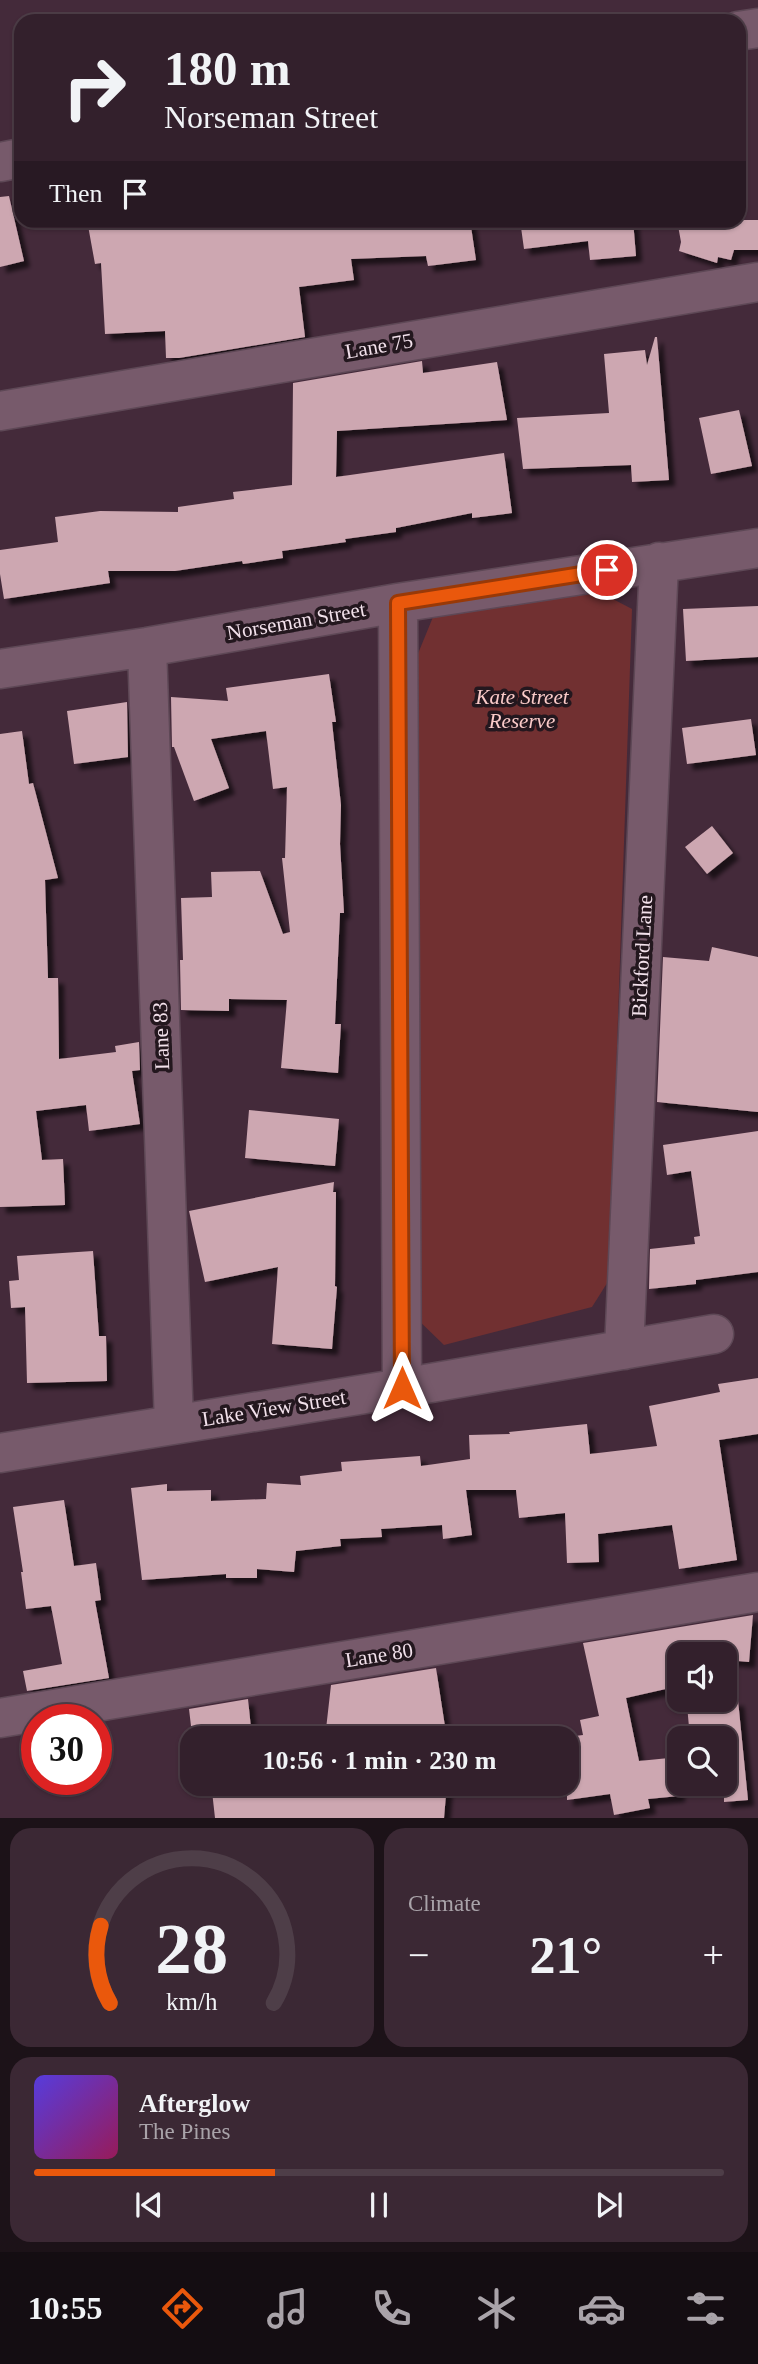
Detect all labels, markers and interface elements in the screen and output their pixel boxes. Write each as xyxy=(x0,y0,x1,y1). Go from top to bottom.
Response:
text: 180 m xyxy=(164,41,291,96)
icon: right xyxy=(49,42,140,133)
text: Norseman Street xyxy=(164,99,378,135)
icon: arrive xyxy=(116,175,154,213)
text: Then xyxy=(49,179,102,208)
street label: Lane 75 xyxy=(343,328,415,364)
pin xyxy=(577,540,637,600)
icon: arrive xyxy=(588,551,626,589)
street label: Norseman Street xyxy=(225,597,367,645)
park label: Kate Street Reserve xyxy=(474,685,570,733)
street label: Bickford Lane xyxy=(627,895,657,1017)
street label: Lane 83 xyxy=(148,1001,174,1071)
position arrow xyxy=(365,1351,439,1425)
street label: Lake View Street xyxy=(200,1385,348,1431)
street label: Lane 80 xyxy=(343,1638,415,1672)
map controls xyxy=(667,1642,737,1796)
button: sound xyxy=(667,1642,737,1712)
speed limit sign: 30 xyxy=(21,1704,112,1795)
button: search xyxy=(667,1726,737,1796)
text: 10:56 · 1 min · 230 m xyxy=(263,1746,497,1775)
text: Climate xyxy=(408,1891,481,1916)
text: 28 xyxy=(156,1909,228,1990)
text: 21° xyxy=(530,1927,602,1984)
text: − xyxy=(408,1934,429,1976)
text: + xyxy=(703,1934,724,1976)
text: km/h xyxy=(166,1988,218,2015)
text: Afterglow xyxy=(139,2089,250,2118)
text: The Pines xyxy=(139,2119,230,2144)
icon: previous xyxy=(130,2186,168,2224)
icon: pause xyxy=(360,2186,398,2224)
icon: next xyxy=(590,2186,628,2224)
icon: directions xyxy=(158,2284,207,2333)
icon: music xyxy=(263,2284,312,2333)
icon: phone xyxy=(367,2284,416,2333)
icon: climate xyxy=(472,2284,521,2333)
icon: car xyxy=(577,2284,626,2333)
icon: filters xyxy=(681,2284,730,2333)
text: 10:55 xyxy=(28,2290,102,2326)

